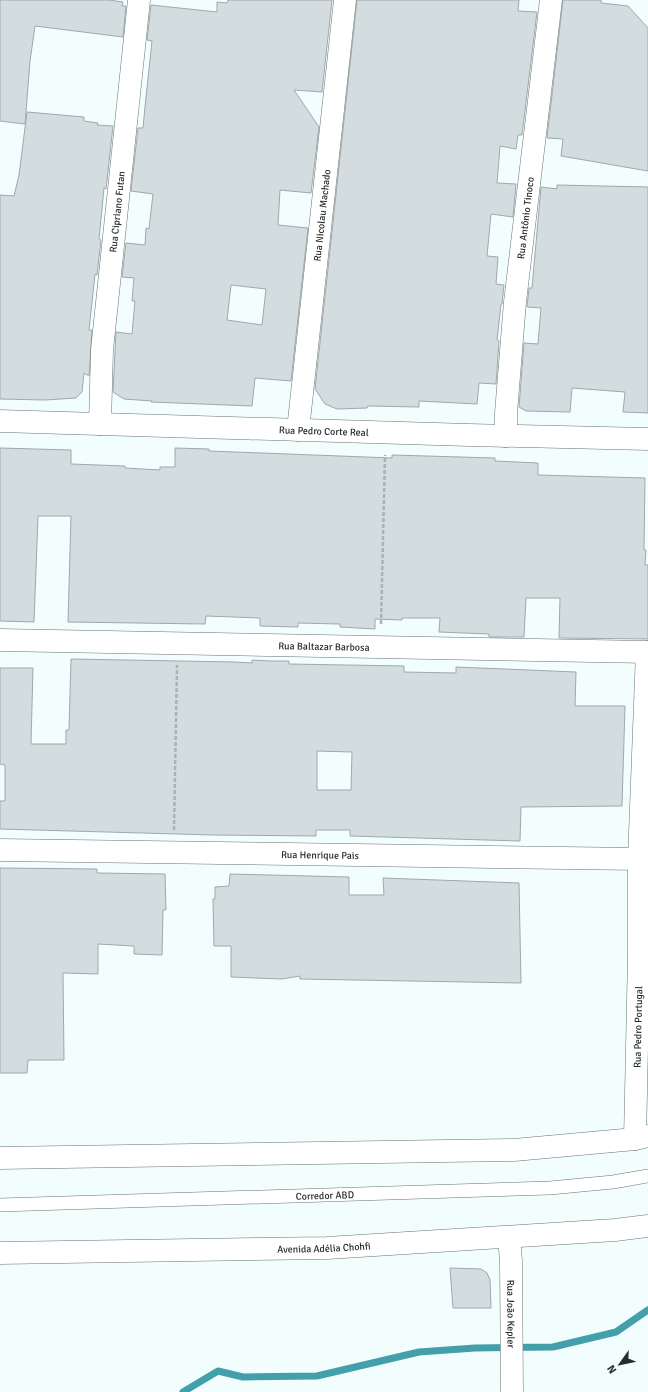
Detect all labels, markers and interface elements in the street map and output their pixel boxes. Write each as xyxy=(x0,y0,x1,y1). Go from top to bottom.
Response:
street label: Rua Nicolau Machado xyxy=(311,169,333,262)
street label: Rua Cipriano Futan xyxy=(107,171,128,253)
street label: Rua Antônio Tinoco xyxy=(515,176,537,260)
street label: Rua Pedro Corte Real xyxy=(279,424,369,439)
street label: Rua Baltazar Barbosa xyxy=(278,640,370,654)
street label: Rua Henrique Pais xyxy=(281,849,360,862)
street label: Rua Pedro Portugal xyxy=(632,986,645,1068)
street label: Corredor ABD xyxy=(295,1189,354,1203)
street label: Avenida Adélia Chohfi xyxy=(277,1240,371,1256)
street label: Rua João Kepler xyxy=(504,1280,517,1348)
north arrow xyxy=(600,1344,640,1384)
text: N xyxy=(604,1362,620,1376)

